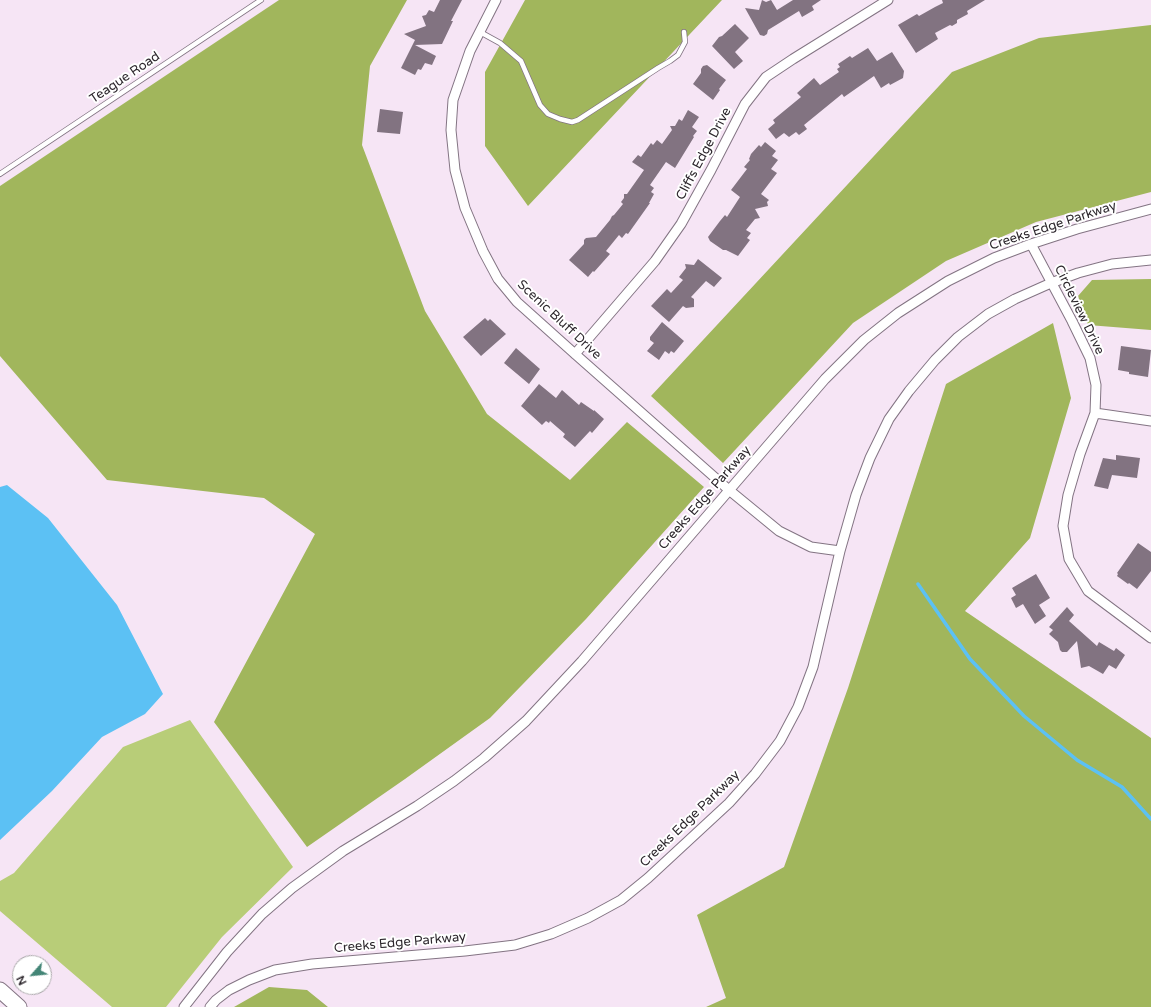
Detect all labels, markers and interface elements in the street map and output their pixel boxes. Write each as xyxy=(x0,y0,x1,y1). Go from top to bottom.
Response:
street label: Teague Road xyxy=(87,49,163,107)
street label: Cliffs Edge Drive xyxy=(673,105,735,203)
street label: Creeks Edge Parkway xyxy=(988,198,1118,254)
street label: Circleview Drive xyxy=(1051,263,1107,357)
street label: Scenic Bluff Drive xyxy=(514,277,604,363)
street label: Creeks Edge Parkway xyxy=(656,443,754,553)
street label: Creeks Edge Parkway xyxy=(637,767,743,871)
street label: Creeks Edge Parkway xyxy=(333,929,467,957)
north arrow xyxy=(12,955,52,995)
text: N xyxy=(14,973,30,987)

